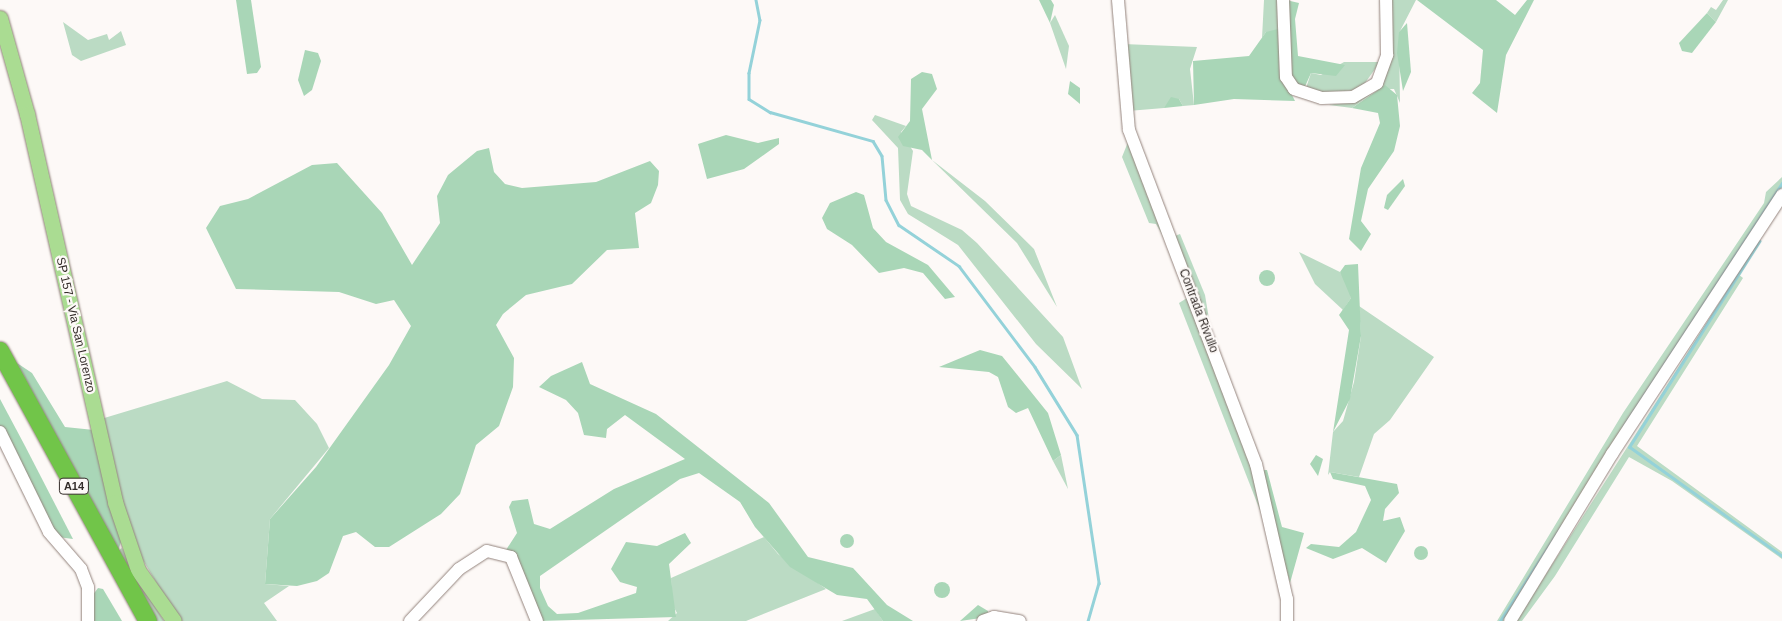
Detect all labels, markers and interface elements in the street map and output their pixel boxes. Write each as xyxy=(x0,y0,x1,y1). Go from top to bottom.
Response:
street label: SP 157 - Via San Lorenzo xyxy=(52,256,98,394)
street label: Contrada Rivullo xyxy=(1175,267,1221,355)
road number: A14 xyxy=(58,478,90,494)

